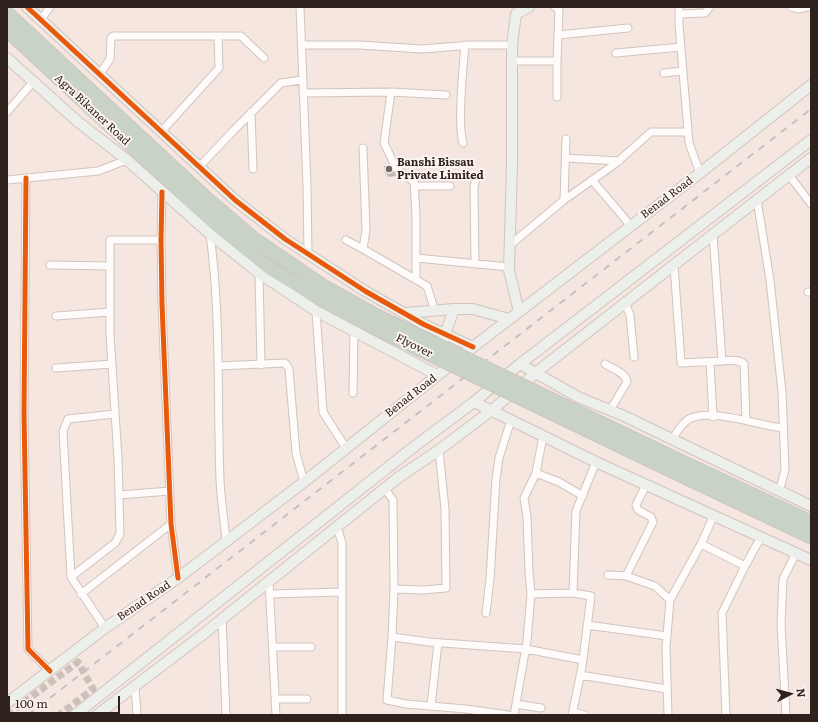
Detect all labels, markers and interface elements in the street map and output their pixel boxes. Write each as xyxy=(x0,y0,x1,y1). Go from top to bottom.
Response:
street label: Agra Bikaner Road xyxy=(52,72,132,148)
place label: Banshi Bissau Private Limited xyxy=(397,156,484,182)
marker: Banshi Bissau Private Limited xyxy=(384,164,394,174)
street label: Benad Road xyxy=(638,174,696,222)
street label: Flyover xyxy=(393,331,435,361)
street label: Benad Road xyxy=(383,372,439,420)
street label: Benad Road xyxy=(115,578,173,624)
north arrow xyxy=(770,674,810,714)
text: N xyxy=(793,687,810,698)
scale bar xyxy=(10,688,122,714)
text: 100 m xyxy=(15,694,48,712)

